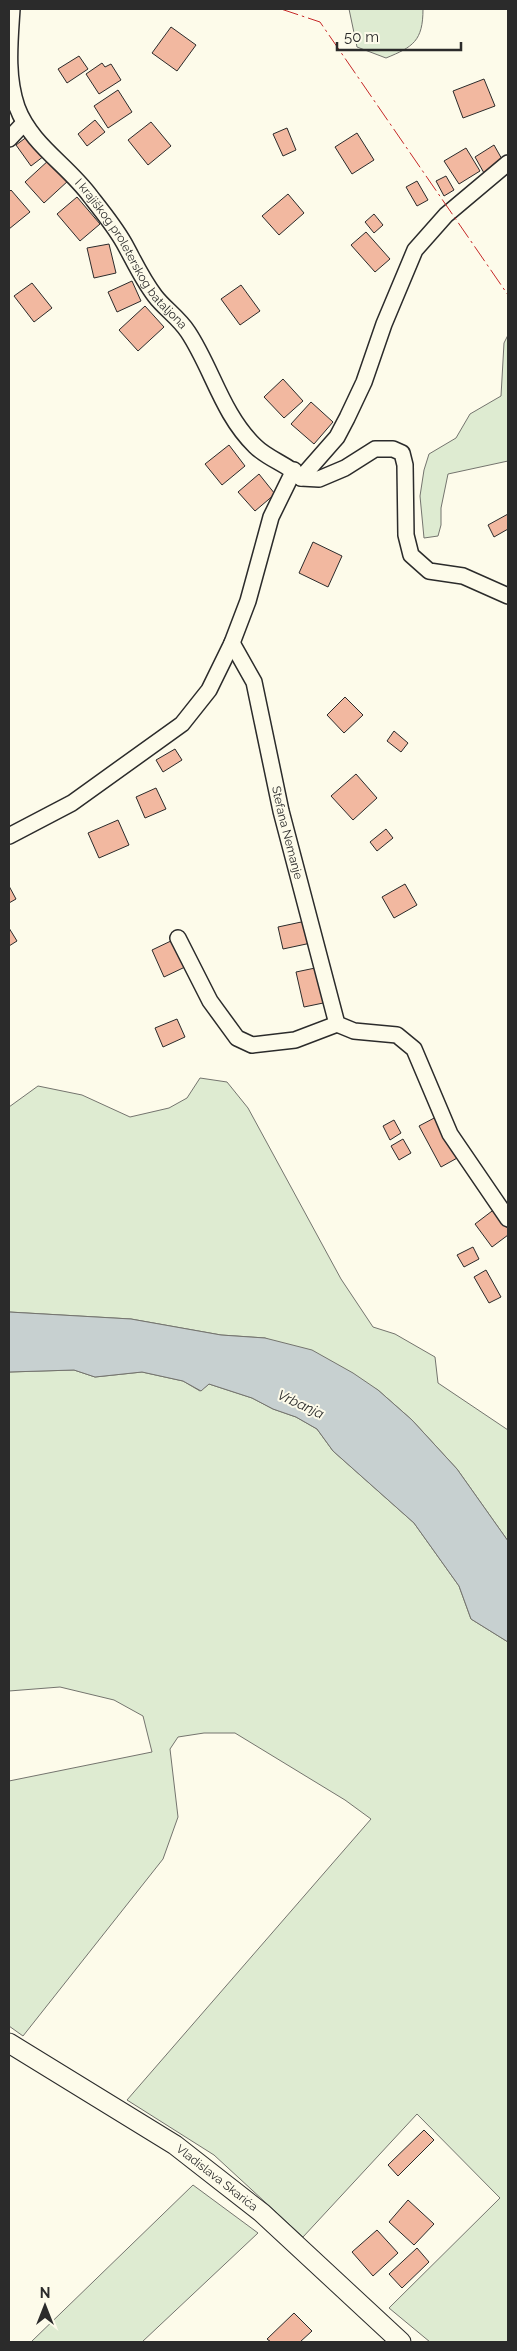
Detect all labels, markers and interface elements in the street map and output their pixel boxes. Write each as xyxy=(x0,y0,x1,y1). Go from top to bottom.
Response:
scale bar xyxy=(337,20,461,52)
text: 50 m xyxy=(344,28,379,46)
street label: I krajiškog proleterskog bataljona xyxy=(72,176,190,332)
street label: Stefana Nemanje xyxy=(269,785,306,881)
water label: Vrbanja xyxy=(275,1386,327,1422)
street label: Vladislava Skarića xyxy=(173,2142,260,2214)
north arrow xyxy=(20,2281,70,2331)
text: N xyxy=(40,2285,50,2301)

